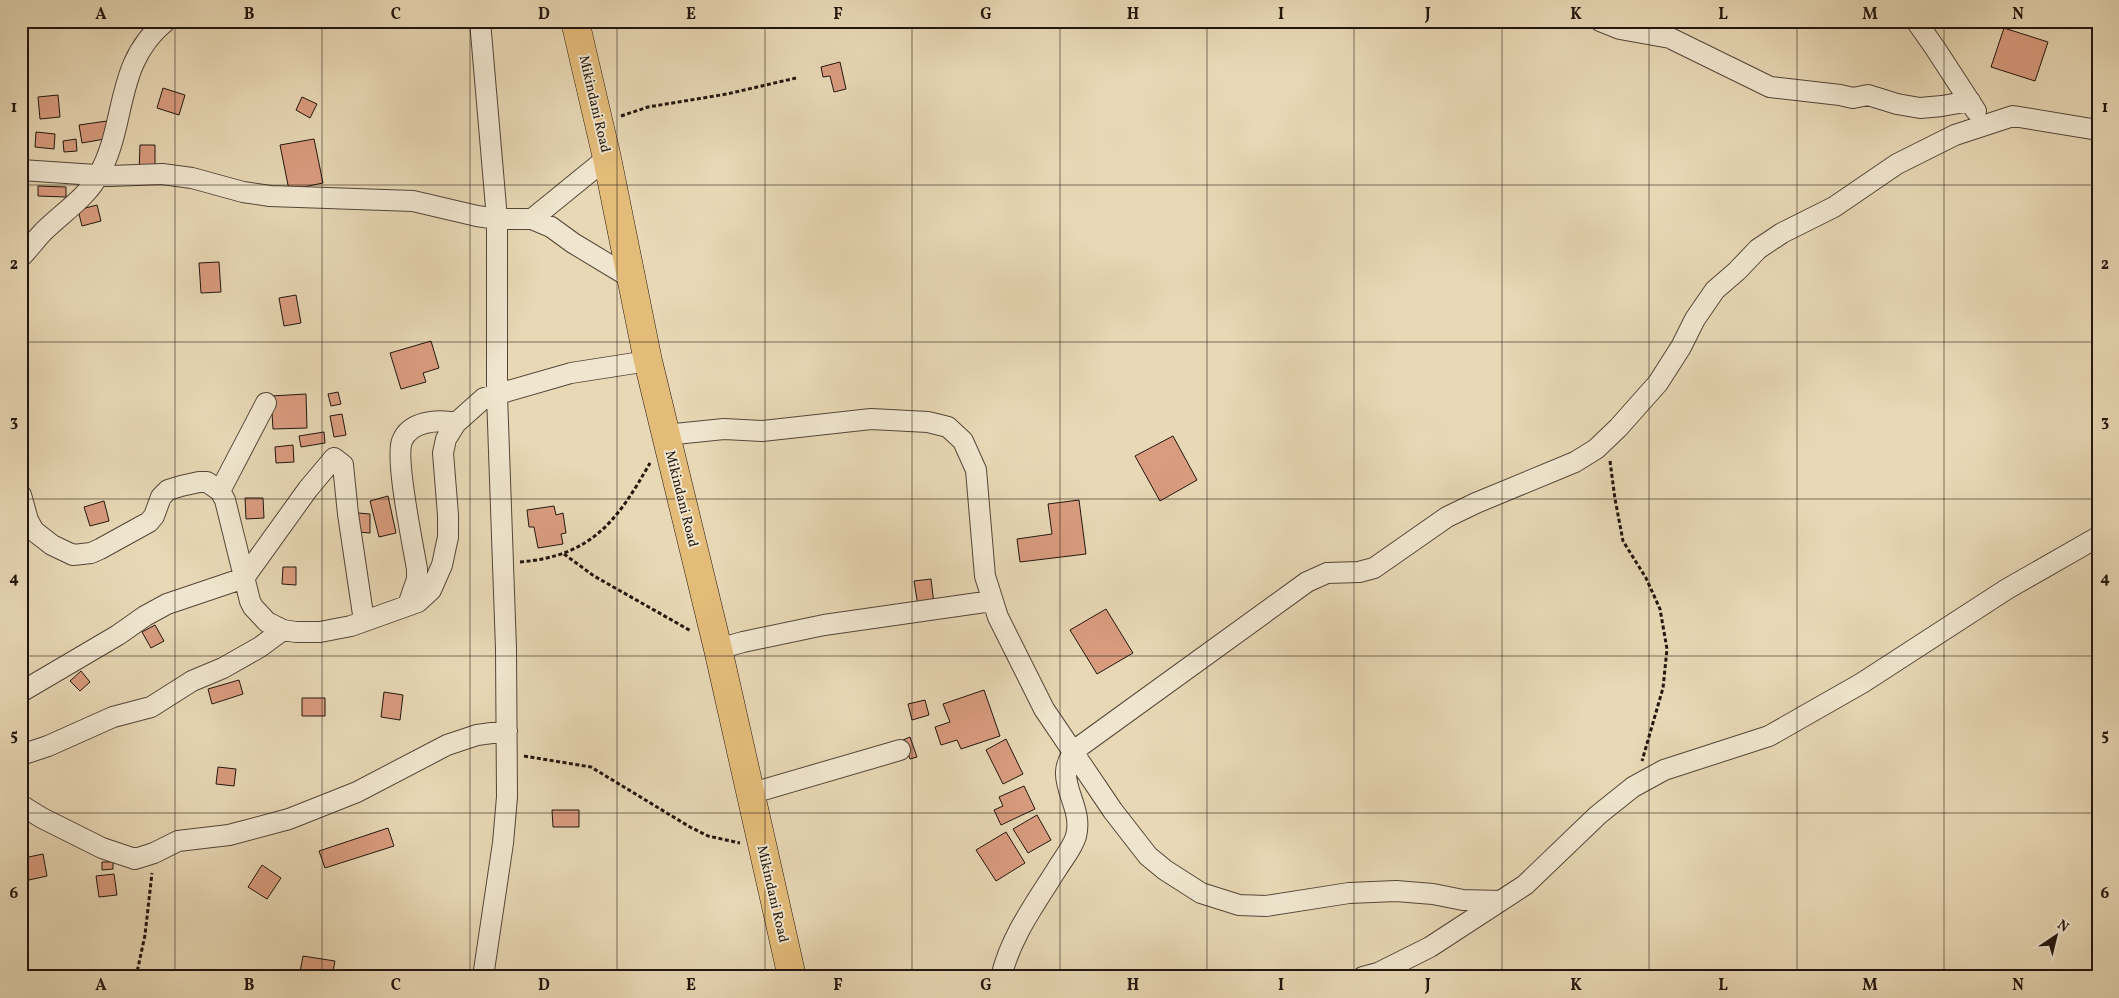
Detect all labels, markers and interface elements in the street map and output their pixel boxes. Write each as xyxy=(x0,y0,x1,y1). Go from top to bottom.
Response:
text: A xyxy=(95,4,107,26)
text: B xyxy=(244,4,255,26)
text: C xyxy=(391,4,401,26)
text: D xyxy=(538,4,550,26)
text: E xyxy=(686,4,696,26)
text: F xyxy=(833,4,843,26)
text: G xyxy=(980,4,992,26)
text: H xyxy=(1127,4,1139,26)
text: I xyxy=(1278,4,1284,26)
text: J xyxy=(1424,4,1431,26)
text: K xyxy=(1570,4,1582,26)
text: L xyxy=(1718,4,1728,26)
text: M xyxy=(1862,4,1878,26)
text: N xyxy=(2012,4,2024,26)
street label: Mikindani Road xyxy=(574,53,614,155)
text: 1 xyxy=(11,97,17,119)
text: 1 xyxy=(2102,97,2108,119)
text: 2 xyxy=(10,254,18,276)
text: 2 xyxy=(2101,254,2109,276)
text: 3 xyxy=(10,411,18,433)
text: 3 xyxy=(2101,411,2109,433)
street label: Mikindani Road xyxy=(660,449,702,550)
text: 4 xyxy=(9,568,19,590)
text: 4 xyxy=(2100,568,2110,590)
text: 5 xyxy=(10,725,18,747)
text: 5 xyxy=(2101,725,2109,747)
street label: Mikindani Road xyxy=(752,843,792,945)
text: 6 xyxy=(10,883,19,905)
text: 6 xyxy=(2101,883,2110,905)
north arrow xyxy=(2032,910,2082,960)
text: N xyxy=(2053,916,2072,937)
text: A xyxy=(95,975,107,997)
text: B xyxy=(244,975,255,997)
text: C xyxy=(391,975,401,997)
text: D xyxy=(538,975,550,997)
text: E xyxy=(686,975,696,997)
text: F xyxy=(833,975,843,997)
text: G xyxy=(980,975,992,997)
text: H xyxy=(1127,975,1139,997)
text: I xyxy=(1278,975,1284,997)
text: J xyxy=(1424,975,1431,997)
text: K xyxy=(1570,975,1582,997)
text: L xyxy=(1718,975,1728,997)
text: M xyxy=(1862,975,1878,997)
text: N xyxy=(2012,975,2024,997)

